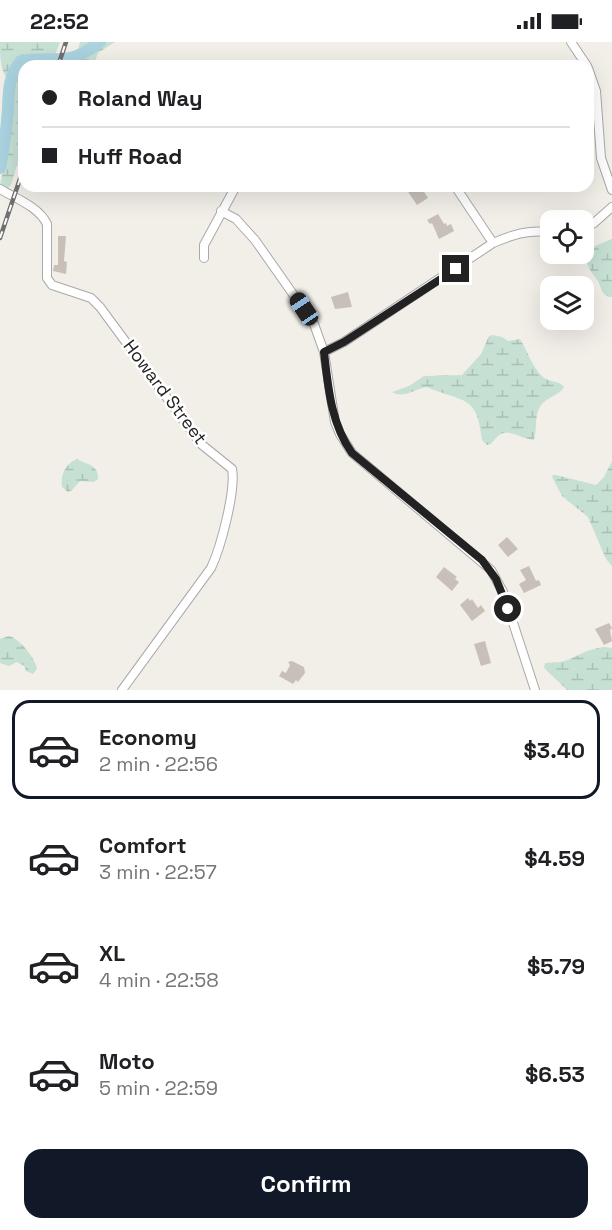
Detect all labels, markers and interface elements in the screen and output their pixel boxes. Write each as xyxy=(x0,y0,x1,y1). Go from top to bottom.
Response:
text: 22:52 xyxy=(30,7,89,35)
text: Roland Way xyxy=(78,84,203,112)
text: Huff Road xyxy=(78,142,182,170)
map controls xyxy=(540,210,594,330)
button: locate xyxy=(540,210,594,264)
route end xyxy=(442,255,469,282)
button: layers xyxy=(540,276,594,330)
car xyxy=(286,289,322,329)
street label: Howard Street xyxy=(119,335,212,449)
route start xyxy=(494,595,521,622)
icon: car xyxy=(27,723,81,777)
text: Economy xyxy=(99,723,197,751)
text: $3.40 xyxy=(523,736,585,764)
text: 2 min · 22:56 xyxy=(99,751,218,777)
icon: car xyxy=(27,831,81,885)
text: Comfort xyxy=(99,831,187,859)
text: $4.59 xyxy=(524,844,585,872)
text: 3 min · 22:57 xyxy=(99,859,217,885)
icon: car xyxy=(27,939,81,993)
text: XL xyxy=(99,939,125,967)
text: $5.79 xyxy=(527,952,585,980)
text: 4 min · 22:58 xyxy=(99,967,219,993)
icon: car xyxy=(27,1047,81,1101)
text: Moto xyxy=(99,1047,155,1075)
text: $6.53 xyxy=(525,1060,585,1088)
text: 5 min · 22:59 xyxy=(99,1075,218,1101)
button: Confirm xyxy=(24,1149,588,1218)

